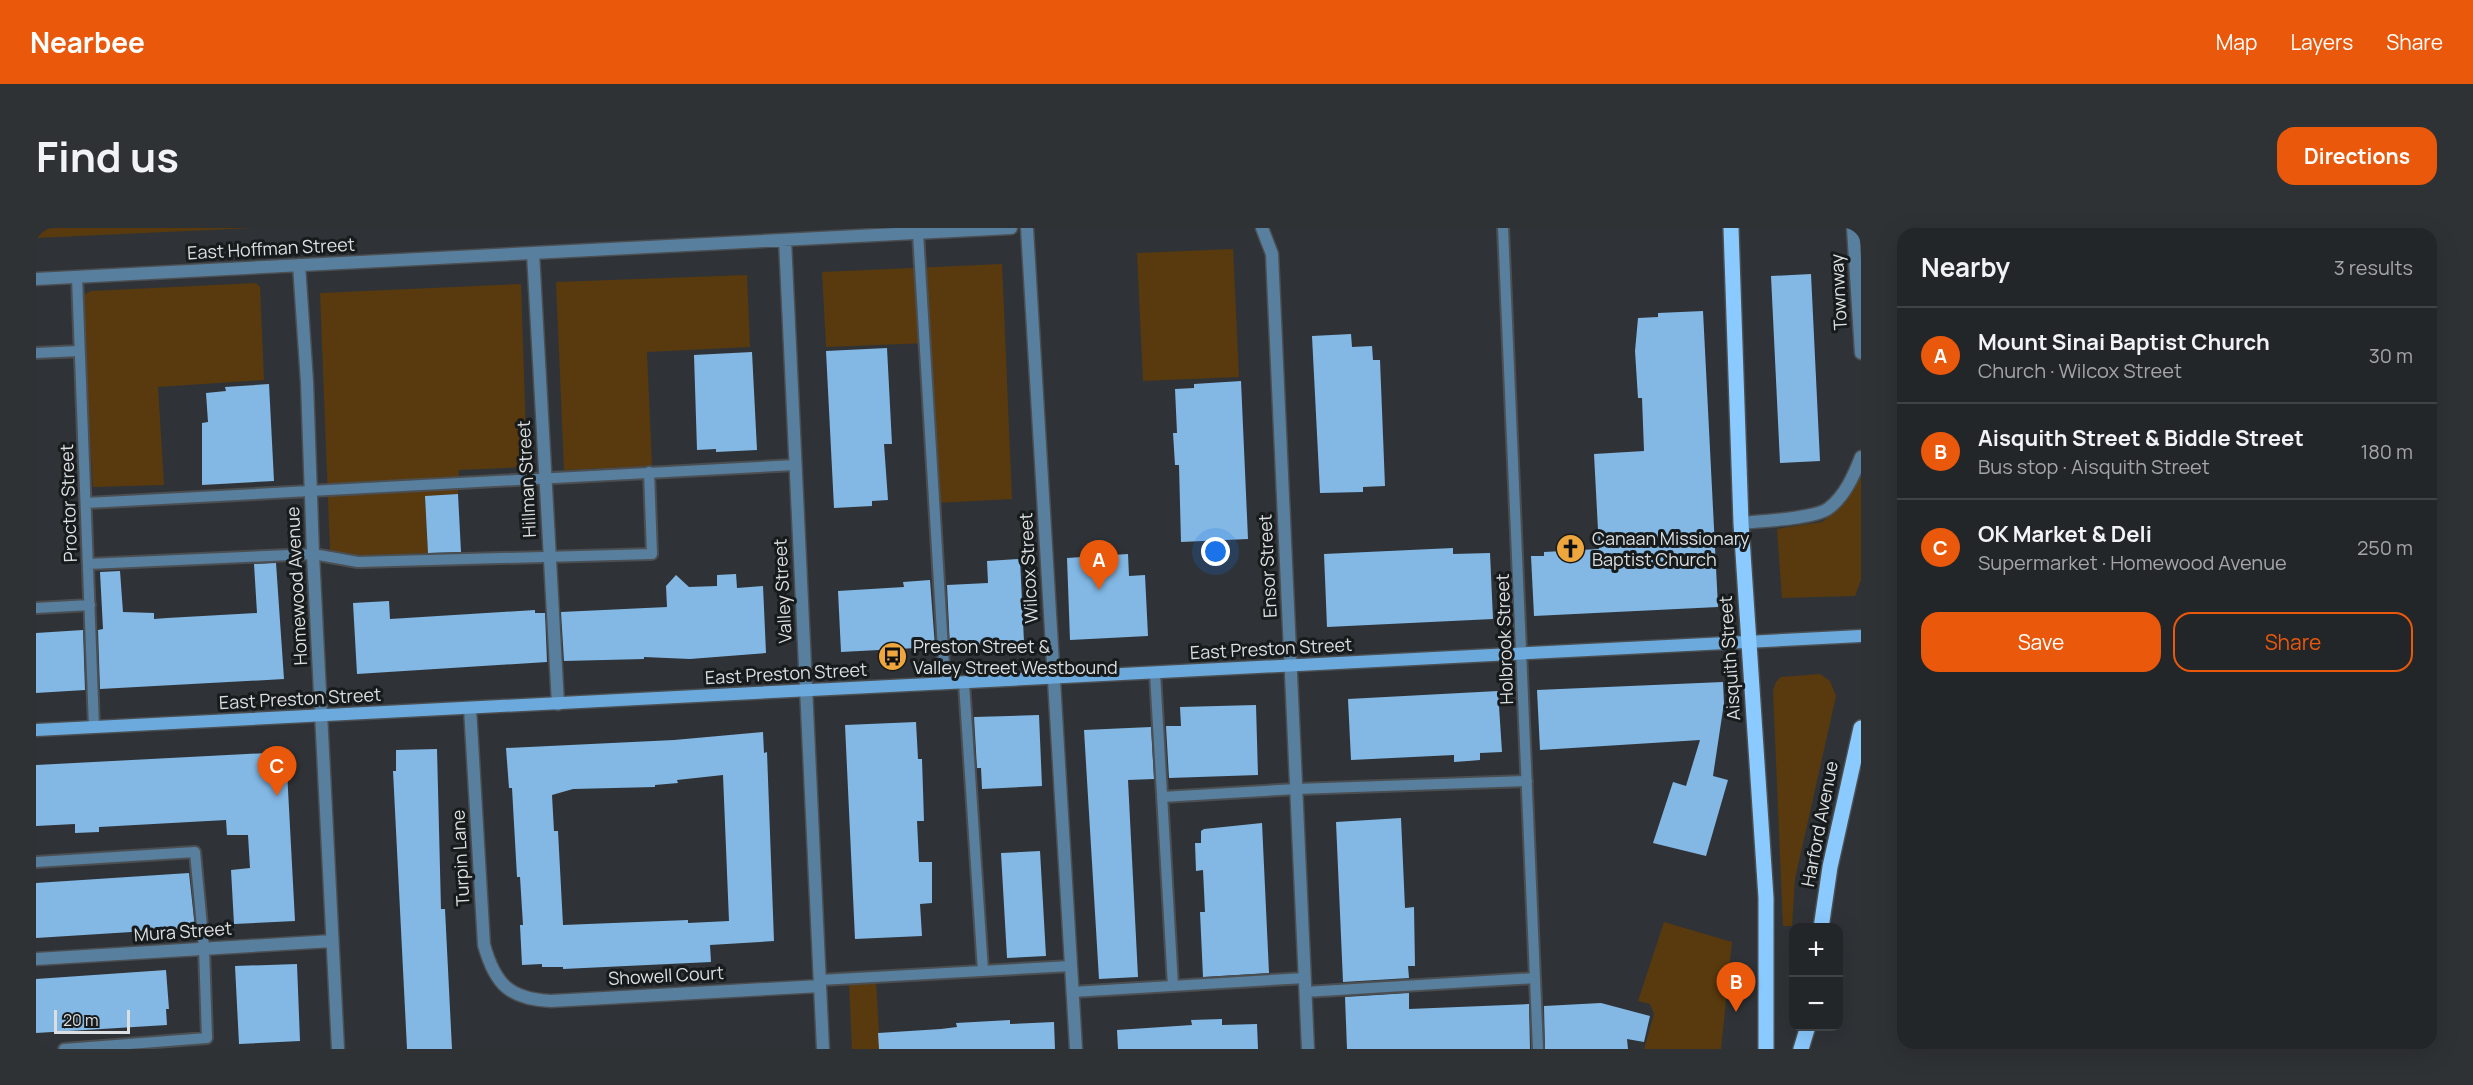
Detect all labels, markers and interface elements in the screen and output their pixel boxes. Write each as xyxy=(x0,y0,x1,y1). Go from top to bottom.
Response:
text: Nearbee xyxy=(30,23,145,61)
text: Map xyxy=(2216,28,2257,56)
text: Layers xyxy=(2290,28,2353,56)
text: Share xyxy=(2386,28,2443,56)
text: Find us xyxy=(36,127,179,185)
button: Directions xyxy=(2277,127,2437,185)
street label: East Hoffman Street xyxy=(187,232,355,264)
text: Nearby xyxy=(1921,249,2010,285)
street label: Townway xyxy=(1824,253,1852,331)
text: 3 results xyxy=(2334,254,2413,281)
text: Mount Sinai Baptist Church xyxy=(1978,327,2270,357)
text: A xyxy=(1934,342,1947,369)
text: 30 m xyxy=(2369,342,2413,369)
text: Church · Wilcox Street xyxy=(1978,357,2182,384)
street label: Hillman Street xyxy=(511,420,541,538)
text: Aisquith Street & Biddle Street xyxy=(1978,423,2304,453)
text: B xyxy=(1934,438,1947,465)
text: 180 m xyxy=(2360,438,2413,465)
street label: Proctor Street xyxy=(54,444,82,563)
text: Bus stop · Aisquith Street xyxy=(1978,453,2210,480)
street label: Homewood Avenue xyxy=(280,506,312,666)
street label: Wilcox Street xyxy=(1013,512,1043,624)
street label: Ensor Street xyxy=(1252,513,1282,619)
text: OK Market & Deli xyxy=(1978,519,2152,549)
place label: Canaan Missionary Baptist Church xyxy=(1592,526,1750,571)
church icon: Canaan Missionary Baptist Church xyxy=(1555,533,1587,565)
text: C xyxy=(1933,534,1948,561)
text: 250 m xyxy=(2357,534,2413,561)
your location xyxy=(1201,537,1230,566)
street label: Valley Street xyxy=(767,538,797,644)
pin: A xyxy=(1080,540,1118,590)
text: Supermarket · Homewood Avenue xyxy=(1978,549,2287,576)
street label: Holbrook Street xyxy=(1490,573,1518,705)
street label: Aisquith Street xyxy=(1713,595,1745,721)
button: Save xyxy=(1921,612,2161,672)
button: Share xyxy=(2173,612,2413,672)
street label: East Preston Street xyxy=(1189,632,1353,664)
place label: Preston Street & Valley Street Westbound xyxy=(913,634,1118,679)
bus stop icon: Preston Street & Valley Street Westbound xyxy=(876,641,908,673)
street label: East Preston Street xyxy=(704,657,868,689)
street label: East Preston Street xyxy=(218,682,382,714)
pin: C xyxy=(258,746,296,796)
street label: Harford Avenue xyxy=(1795,759,1843,889)
street label: Turpin Lane xyxy=(445,809,475,907)
street label: Mura Street xyxy=(133,916,233,946)
map controls xyxy=(1789,923,1843,1031)
button: + xyxy=(1789,923,1843,977)
street label: Showell Court xyxy=(607,960,724,990)
pin: B xyxy=(1716,962,1756,1012)
button: − xyxy=(1789,977,1843,1031)
scale bar xyxy=(54,1007,130,1034)
text: 20 m xyxy=(63,1009,99,1031)

